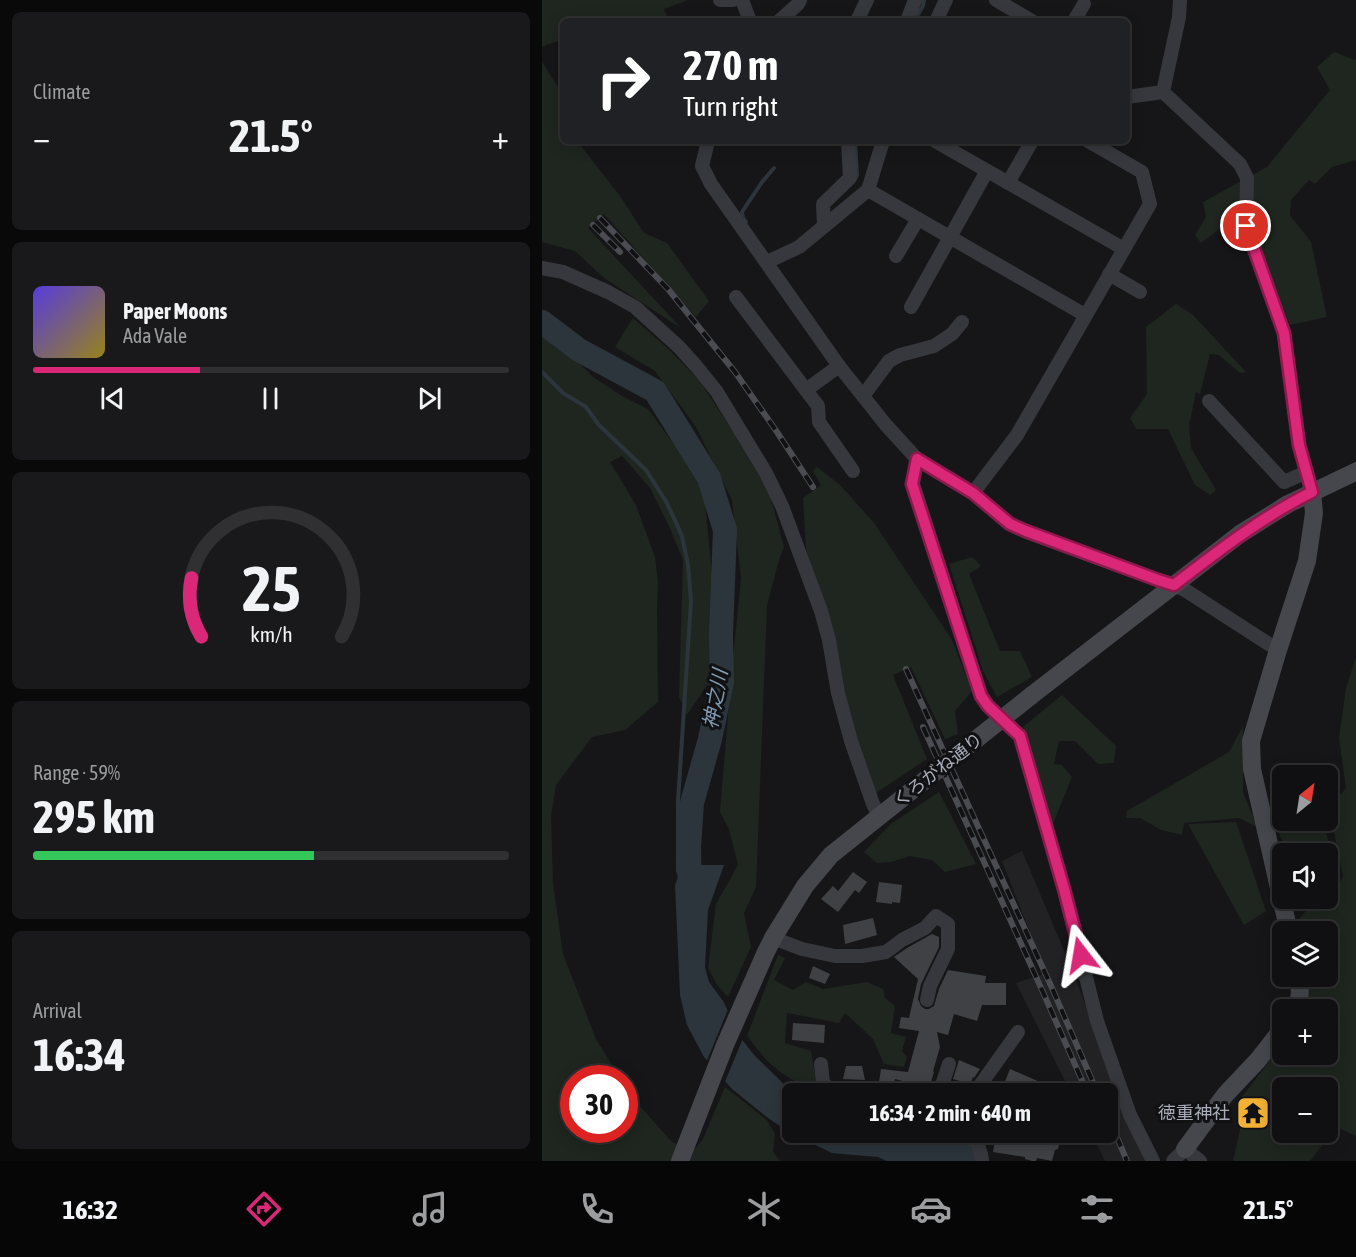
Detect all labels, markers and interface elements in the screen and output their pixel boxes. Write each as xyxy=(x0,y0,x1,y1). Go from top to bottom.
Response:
text: 270 m xyxy=(683,41,778,89)
icon: right xyxy=(584,42,662,120)
text: Climate xyxy=(33,80,90,103)
text: Turn right xyxy=(683,91,778,122)
text: 21.5° xyxy=(229,110,313,162)
text: − xyxy=(33,118,50,156)
text: + xyxy=(492,118,509,156)
pin xyxy=(1220,200,1271,251)
icon: arrive xyxy=(1229,209,1262,242)
text: Paper Moons xyxy=(123,298,227,324)
text: Ada Vale xyxy=(123,324,187,347)
icon: previous xyxy=(96,382,129,415)
icon: pause xyxy=(254,382,287,415)
icon: next xyxy=(413,382,446,415)
text: 25 xyxy=(242,554,300,625)
text: km/h xyxy=(250,623,292,648)
water label: 神之川 xyxy=(698,665,731,730)
street label: くろがね通り xyxy=(889,728,987,811)
text: Range · 59% xyxy=(33,761,120,784)
north arrow xyxy=(1272,765,1338,831)
map controls xyxy=(1272,765,1338,1143)
text: 295 km xyxy=(33,791,155,843)
button: sound xyxy=(1272,843,1338,909)
button: layers xyxy=(1272,921,1338,987)
position arrow xyxy=(1049,923,1113,987)
text: Arrival xyxy=(33,999,82,1022)
button: + xyxy=(1272,999,1338,1065)
text: 16:34 xyxy=(33,1029,126,1081)
speed limit sign: 30 xyxy=(560,1065,638,1143)
button: − xyxy=(1272,1077,1338,1143)
temple icon: 徳重神社 xyxy=(1235,1095,1271,1131)
text: 16:34 · 2 min · 640 m xyxy=(869,1100,1031,1126)
place label: 徳重神社 xyxy=(1158,1102,1230,1123)
icon: directions xyxy=(243,1188,285,1230)
icon: music xyxy=(409,1188,451,1230)
icon: phone xyxy=(576,1188,618,1230)
icon: climate xyxy=(743,1188,785,1230)
icon: car xyxy=(910,1188,952,1230)
icon: filters xyxy=(1076,1188,1118,1230)
text: 16:32 xyxy=(62,1194,118,1225)
text: 21.5° xyxy=(1243,1194,1294,1225)

